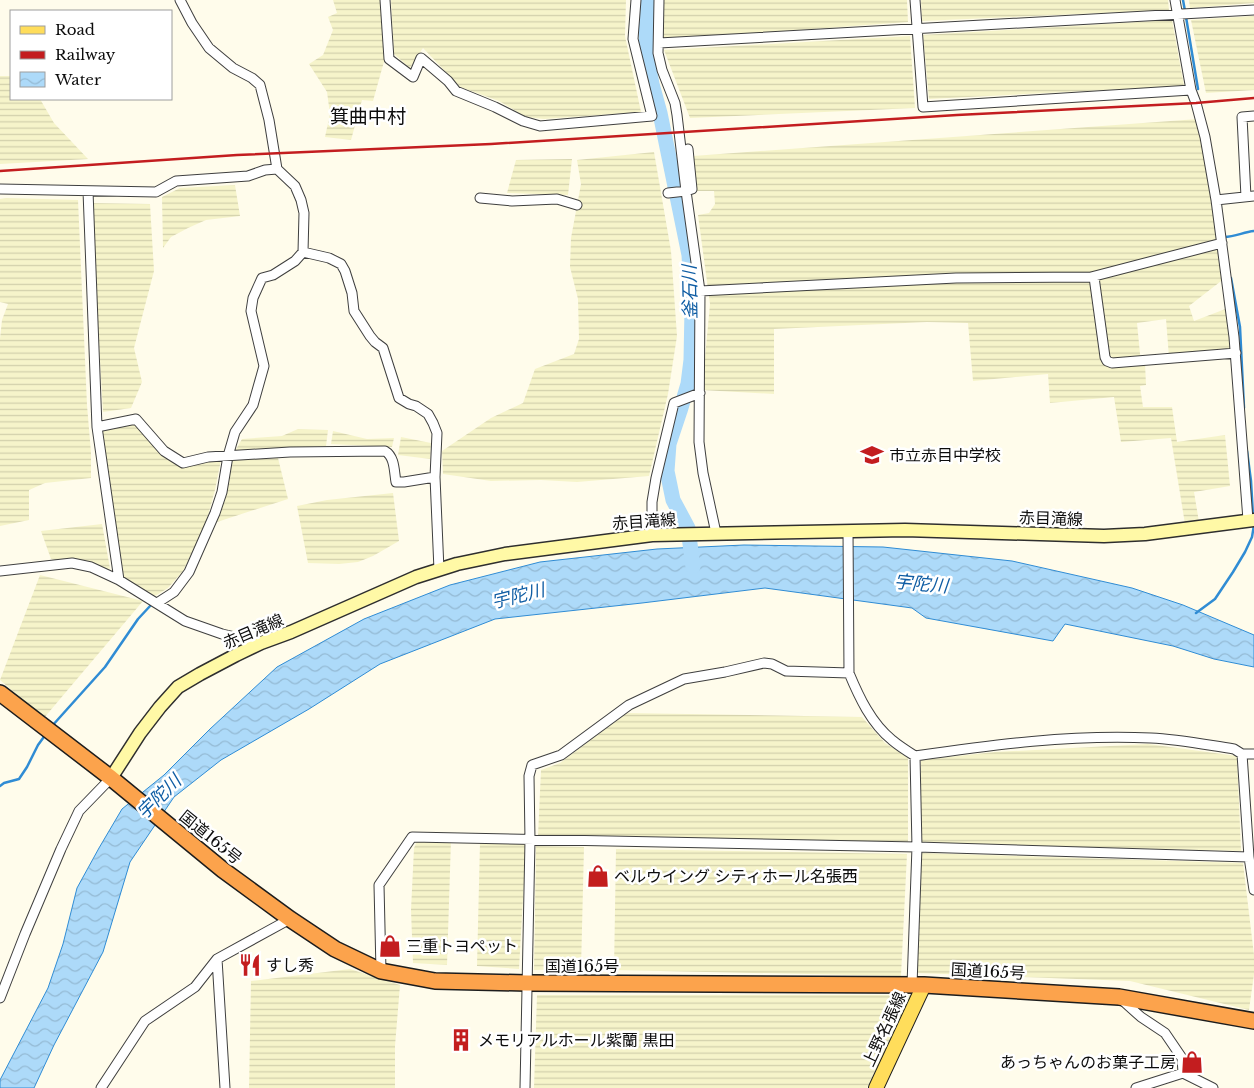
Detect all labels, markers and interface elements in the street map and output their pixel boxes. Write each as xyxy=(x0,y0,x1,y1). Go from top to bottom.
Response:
legend xyxy=(10,10,172,100)
text: Road xyxy=(55,20,95,39)
text: Railway xyxy=(55,45,116,64)
text: Water xyxy=(54,70,102,89)
district label: 箕曲中村 xyxy=(330,105,406,128)
water label: 釜石川 xyxy=(678,263,701,319)
school or university icon: 市立赤目中学校 xyxy=(859,442,885,468)
place label: 市立赤目中学校 xyxy=(889,445,1001,465)
street label: 赤目滝線 xyxy=(1019,507,1083,529)
street label: 赤目滝線 xyxy=(611,509,677,533)
water label: 宇陀川 xyxy=(893,571,951,597)
water label: 宇陀川 xyxy=(489,578,549,613)
street label: 赤目滝線 xyxy=(220,609,286,653)
water label: 宇陀川 xyxy=(132,769,187,824)
street label: 国道165号 xyxy=(176,806,246,868)
shop icon: ベルウイング シティホール名張西 xyxy=(585,863,611,889)
place label: ベルウイング シティホール名張西 xyxy=(614,866,858,886)
shop icon: 三重トヨペット xyxy=(377,933,403,959)
place label: 三重トヨペット xyxy=(406,936,518,956)
restaurant icon: すし秀 xyxy=(237,952,263,978)
place label: すし秀 xyxy=(266,955,314,975)
street label: 国道165号 xyxy=(545,956,619,976)
street label: 国道165号 xyxy=(950,959,1026,983)
street label: 上野名張線 xyxy=(858,989,910,1069)
building icon: メモリアルホール紫蘭 黒田 xyxy=(448,1027,474,1053)
place label: メモリアルホール紫蘭 黒田 xyxy=(478,1030,674,1050)
shop icon: あっちゃんのお菓子工房 xyxy=(1179,1049,1205,1075)
place label: あっちゃんのお菓子工房 xyxy=(1000,1052,1176,1072)

